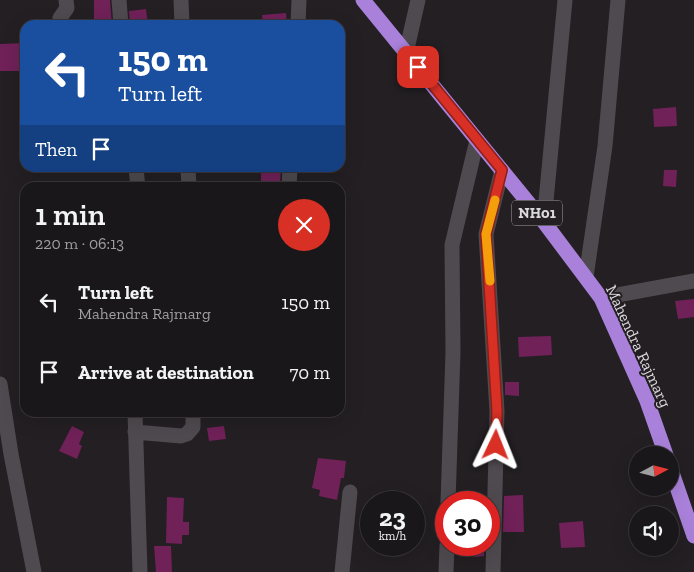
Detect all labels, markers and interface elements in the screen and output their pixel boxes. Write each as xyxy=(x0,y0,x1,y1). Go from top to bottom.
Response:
text: 150 m xyxy=(118,38,208,80)
icon: left xyxy=(35,40,100,105)
pin xyxy=(397,46,439,88)
icon: arrive xyxy=(404,53,432,81)
text: Turn left xyxy=(118,80,202,107)
icon: arrive xyxy=(87,135,115,163)
text: Then xyxy=(35,138,77,161)
text: 1 min xyxy=(35,197,105,233)
button: close xyxy=(278,199,330,251)
road number: NH01 xyxy=(512,200,562,226)
text: 220 m · 06:13 xyxy=(35,234,124,253)
text: Turn left xyxy=(78,281,153,304)
street label: Mahendra Rajmarg xyxy=(602,282,675,411)
icon: left xyxy=(35,288,63,316)
text: 150 m xyxy=(281,291,330,314)
text: Mahendra Rajmarg xyxy=(78,304,211,323)
icon: arrive xyxy=(35,358,63,386)
text: Arrive at destination xyxy=(78,361,254,384)
text: 70 m xyxy=(289,361,330,384)
position arrow xyxy=(469,418,521,470)
north arrow xyxy=(629,446,679,496)
map controls xyxy=(629,446,679,556)
speed limit sign: 30 xyxy=(435,491,500,556)
text: 23 xyxy=(379,502,406,532)
button: sound xyxy=(629,506,679,556)
text: km/h xyxy=(379,529,406,543)

